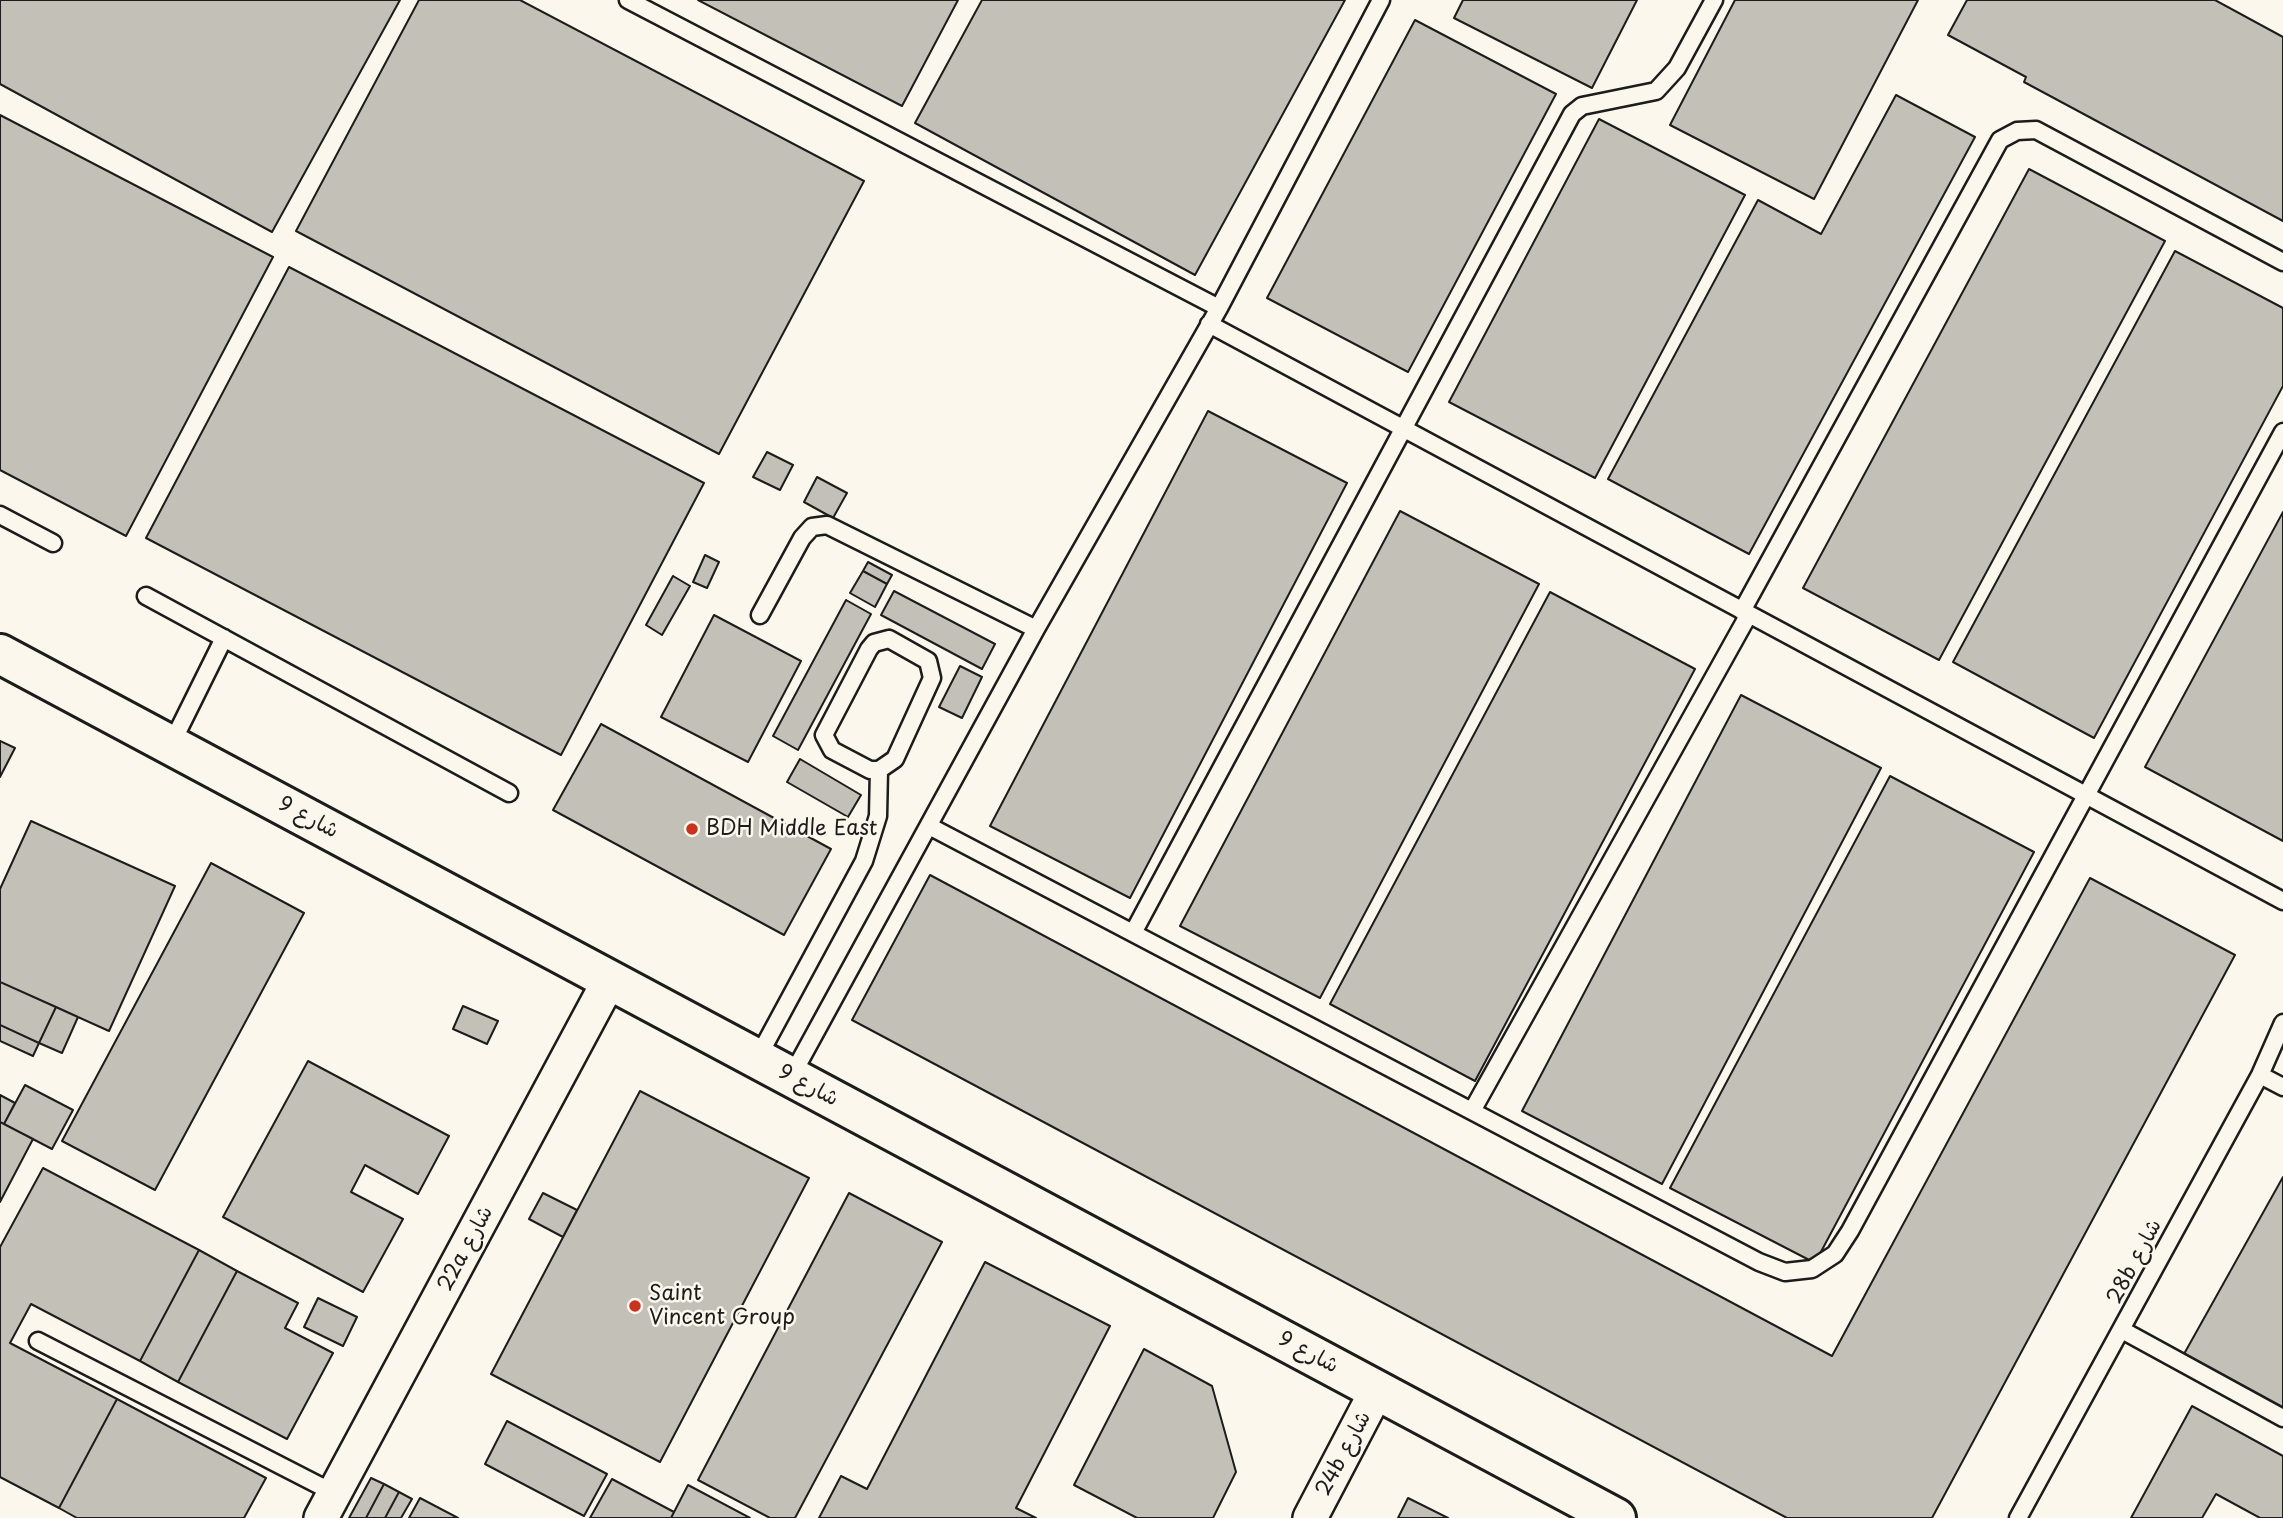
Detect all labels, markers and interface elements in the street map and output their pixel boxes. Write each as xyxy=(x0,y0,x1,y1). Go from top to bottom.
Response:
street label: شارع 9 xyxy=(274,792,342,844)
place label: BDH Middle East xyxy=(706,816,877,842)
marker: BDH Middle East xyxy=(684,821,700,837)
street label: شارع 9 xyxy=(774,1060,842,1112)
street label: 22a شارع xyxy=(433,1202,499,1296)
street label: 28b شارع xyxy=(2102,1215,2168,1309)
place label: Saint Vincent Group xyxy=(649,1281,795,1331)
marker: Saint Vincent Group xyxy=(627,1298,643,1314)
street label: شارع 9 xyxy=(1274,1327,1342,1379)
street label: 24b شارع xyxy=(1311,1407,1377,1501)

